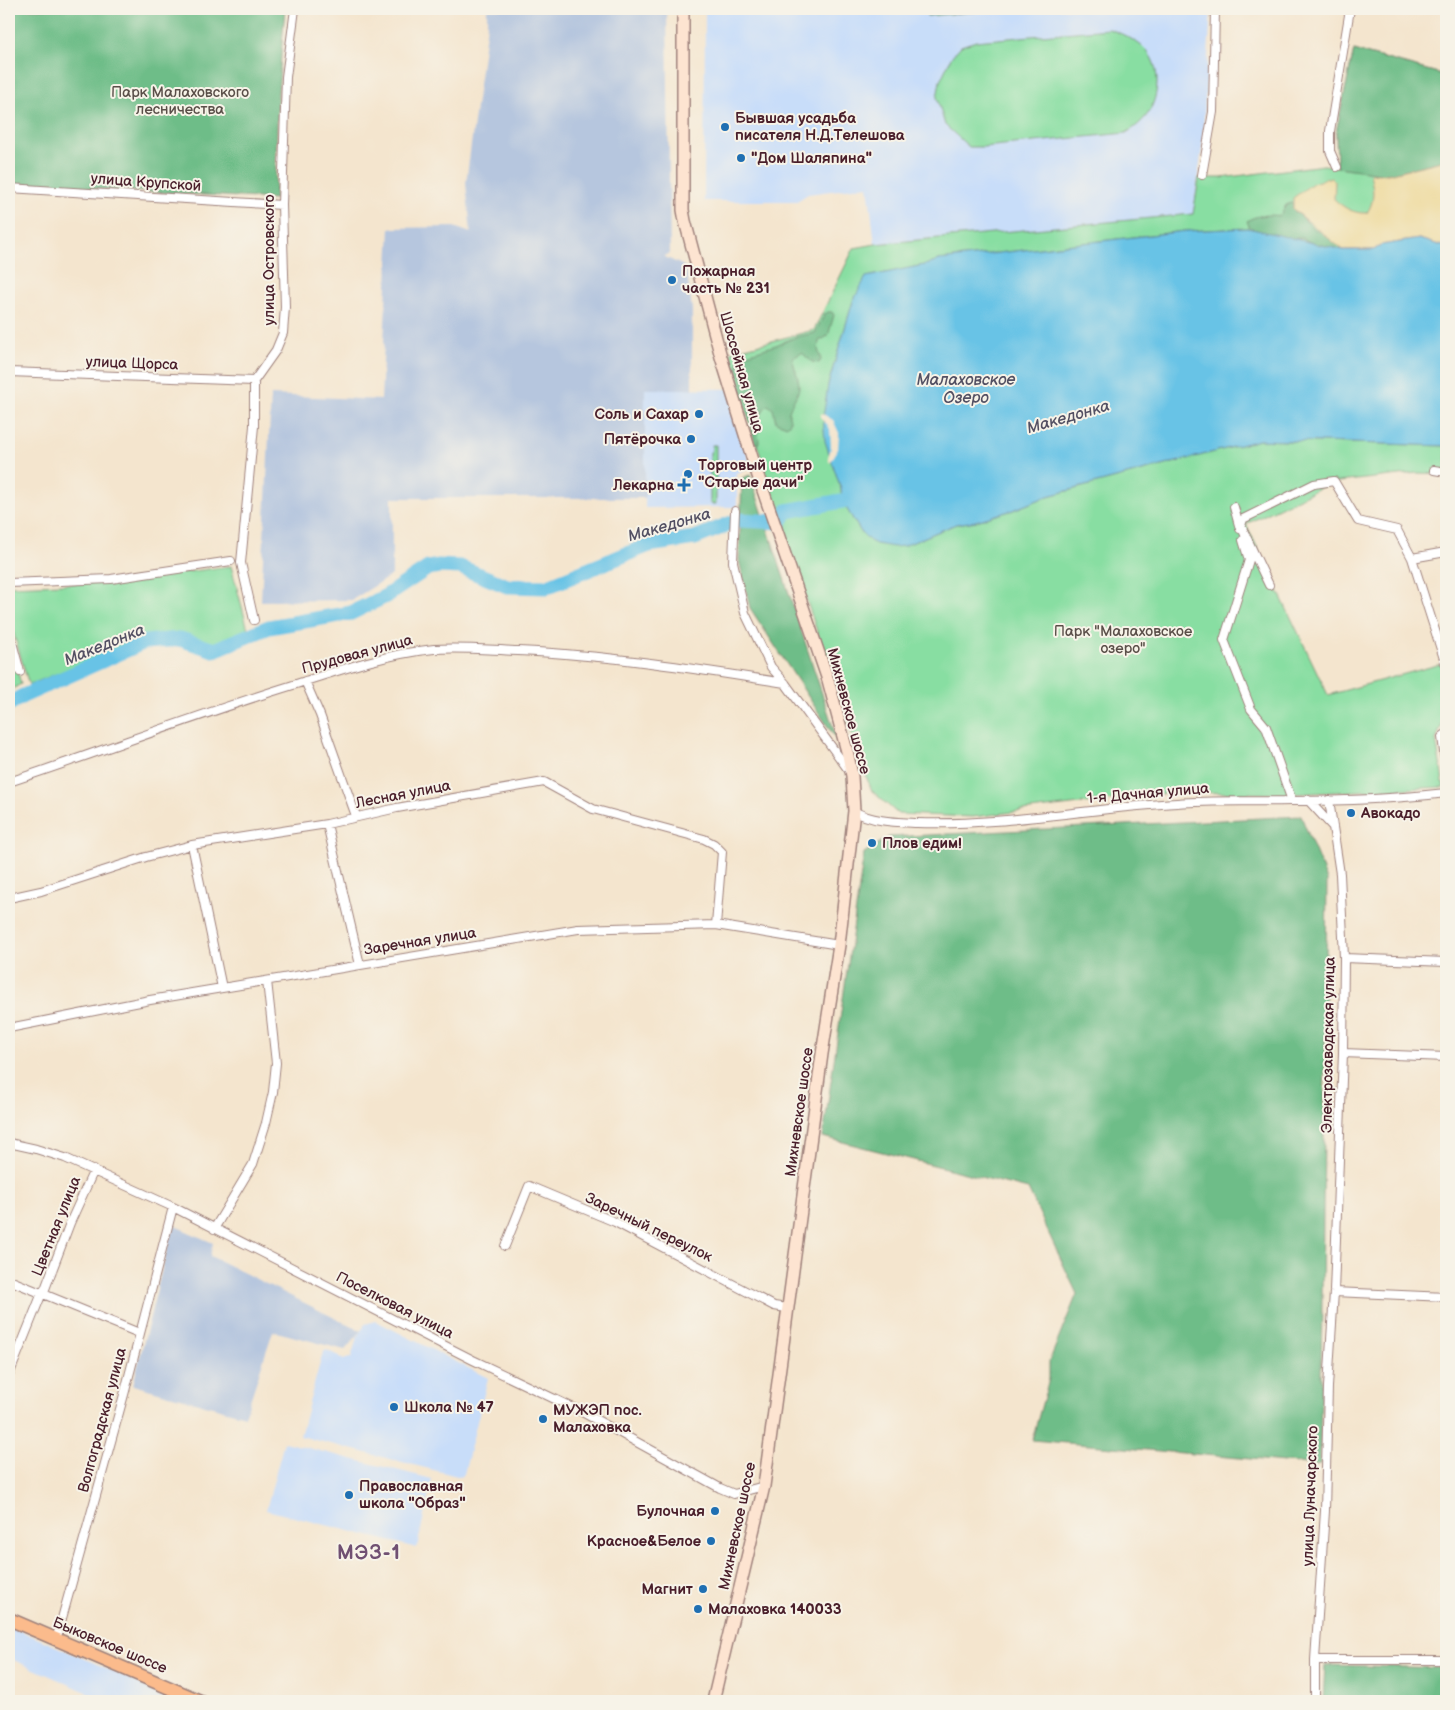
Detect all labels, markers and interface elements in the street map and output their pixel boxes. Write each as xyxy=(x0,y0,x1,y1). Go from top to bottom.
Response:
park label: Парк Малаховского лесничества xyxy=(111,83,249,119)
place label: Бывшая усадьба писателя Н.Д.Телешова xyxy=(735,109,905,145)
marker: Бывшая усадьба писателя Н.Д.Телешова xyxy=(719,121,731,133)
place label: "Дом Шаляпина" xyxy=(751,149,872,168)
marker: "Дом Шаляпина" xyxy=(735,152,747,164)
street label: улица Крупской xyxy=(90,169,202,196)
street label: улица Островского xyxy=(260,194,279,326)
place label: Пожарная часть № 231 xyxy=(682,262,770,298)
marker: Пожарная часть № 231 xyxy=(666,274,678,286)
street label: Шоссейная улица xyxy=(715,309,768,435)
street label: улица Щорса xyxy=(85,352,179,375)
water label: Малаховское Озеро xyxy=(916,371,1016,408)
water label: Македонка xyxy=(1025,397,1112,438)
place label: Соль и Сахар xyxy=(595,405,689,424)
marker: Соль и Сахар xyxy=(693,408,705,420)
place label: Пятёрочка xyxy=(604,430,681,449)
marker: Пятёрочка xyxy=(685,433,697,445)
place label: Торговый центр "Старые дачи" xyxy=(698,456,812,492)
marker: Торговый центр "Старые дачи" xyxy=(682,468,694,480)
place label: Лекарна xyxy=(612,476,674,495)
marker: Лекарна xyxy=(678,479,690,491)
water label: Македонка xyxy=(626,505,713,546)
water label: Македонка xyxy=(61,621,148,670)
park label: Парк "Малаховское озеро" xyxy=(1054,622,1192,658)
street label: Прудовая улица xyxy=(300,631,415,678)
street label: Михневское шоссе xyxy=(822,646,875,776)
street label: Лесная улица xyxy=(353,776,452,813)
street label: 1-я Дачная улица xyxy=(1086,779,1210,808)
place label: Авокадо xyxy=(1360,804,1420,823)
marker: Авокадо xyxy=(1345,807,1357,819)
place label: Плов едим! xyxy=(882,834,962,853)
marker: Плов едим! xyxy=(866,837,878,849)
street label: Заречная улица xyxy=(363,923,478,960)
street label: Электрозаводская улица xyxy=(1317,957,1340,1133)
street label: Михневское шоссе xyxy=(781,1046,818,1178)
street label: Цветная улица xyxy=(28,1173,85,1279)
street label: Заречный переулок xyxy=(582,1188,716,1267)
street label: Поселковая улица xyxy=(333,1268,457,1343)
street label: Волгоградская улица xyxy=(74,1345,131,1495)
place label: Школа № 47 xyxy=(404,1398,494,1417)
marker: Школа № 47 xyxy=(388,1401,400,1413)
place label: МУЖЭП пос. Малаховка xyxy=(553,1401,642,1437)
marker: МУЖЭП пос. Малаховка xyxy=(537,1413,549,1425)
street label: улица Луначарского xyxy=(1299,1425,1322,1567)
street label: Михневское шоссе xyxy=(715,1460,760,1592)
place label: Православная школа "Образ" xyxy=(359,1477,466,1513)
marker: Православная школа "Образ" xyxy=(343,1489,355,1501)
place label: Булочная xyxy=(636,1502,705,1521)
marker: Булочная xyxy=(709,1505,721,1517)
place label: Красное&Белое xyxy=(587,1532,701,1551)
marker: Красное&Белое xyxy=(705,1535,717,1547)
district label: МЭЗ-1 xyxy=(337,1541,401,1565)
place label: Магнит xyxy=(641,1580,694,1599)
marker: Магнит xyxy=(697,1583,709,1595)
place label: Малаховка 140033 xyxy=(708,1600,842,1619)
marker: Малаховка 140033 xyxy=(692,1603,704,1615)
street label: Быковское шоссе xyxy=(50,1613,170,1678)

